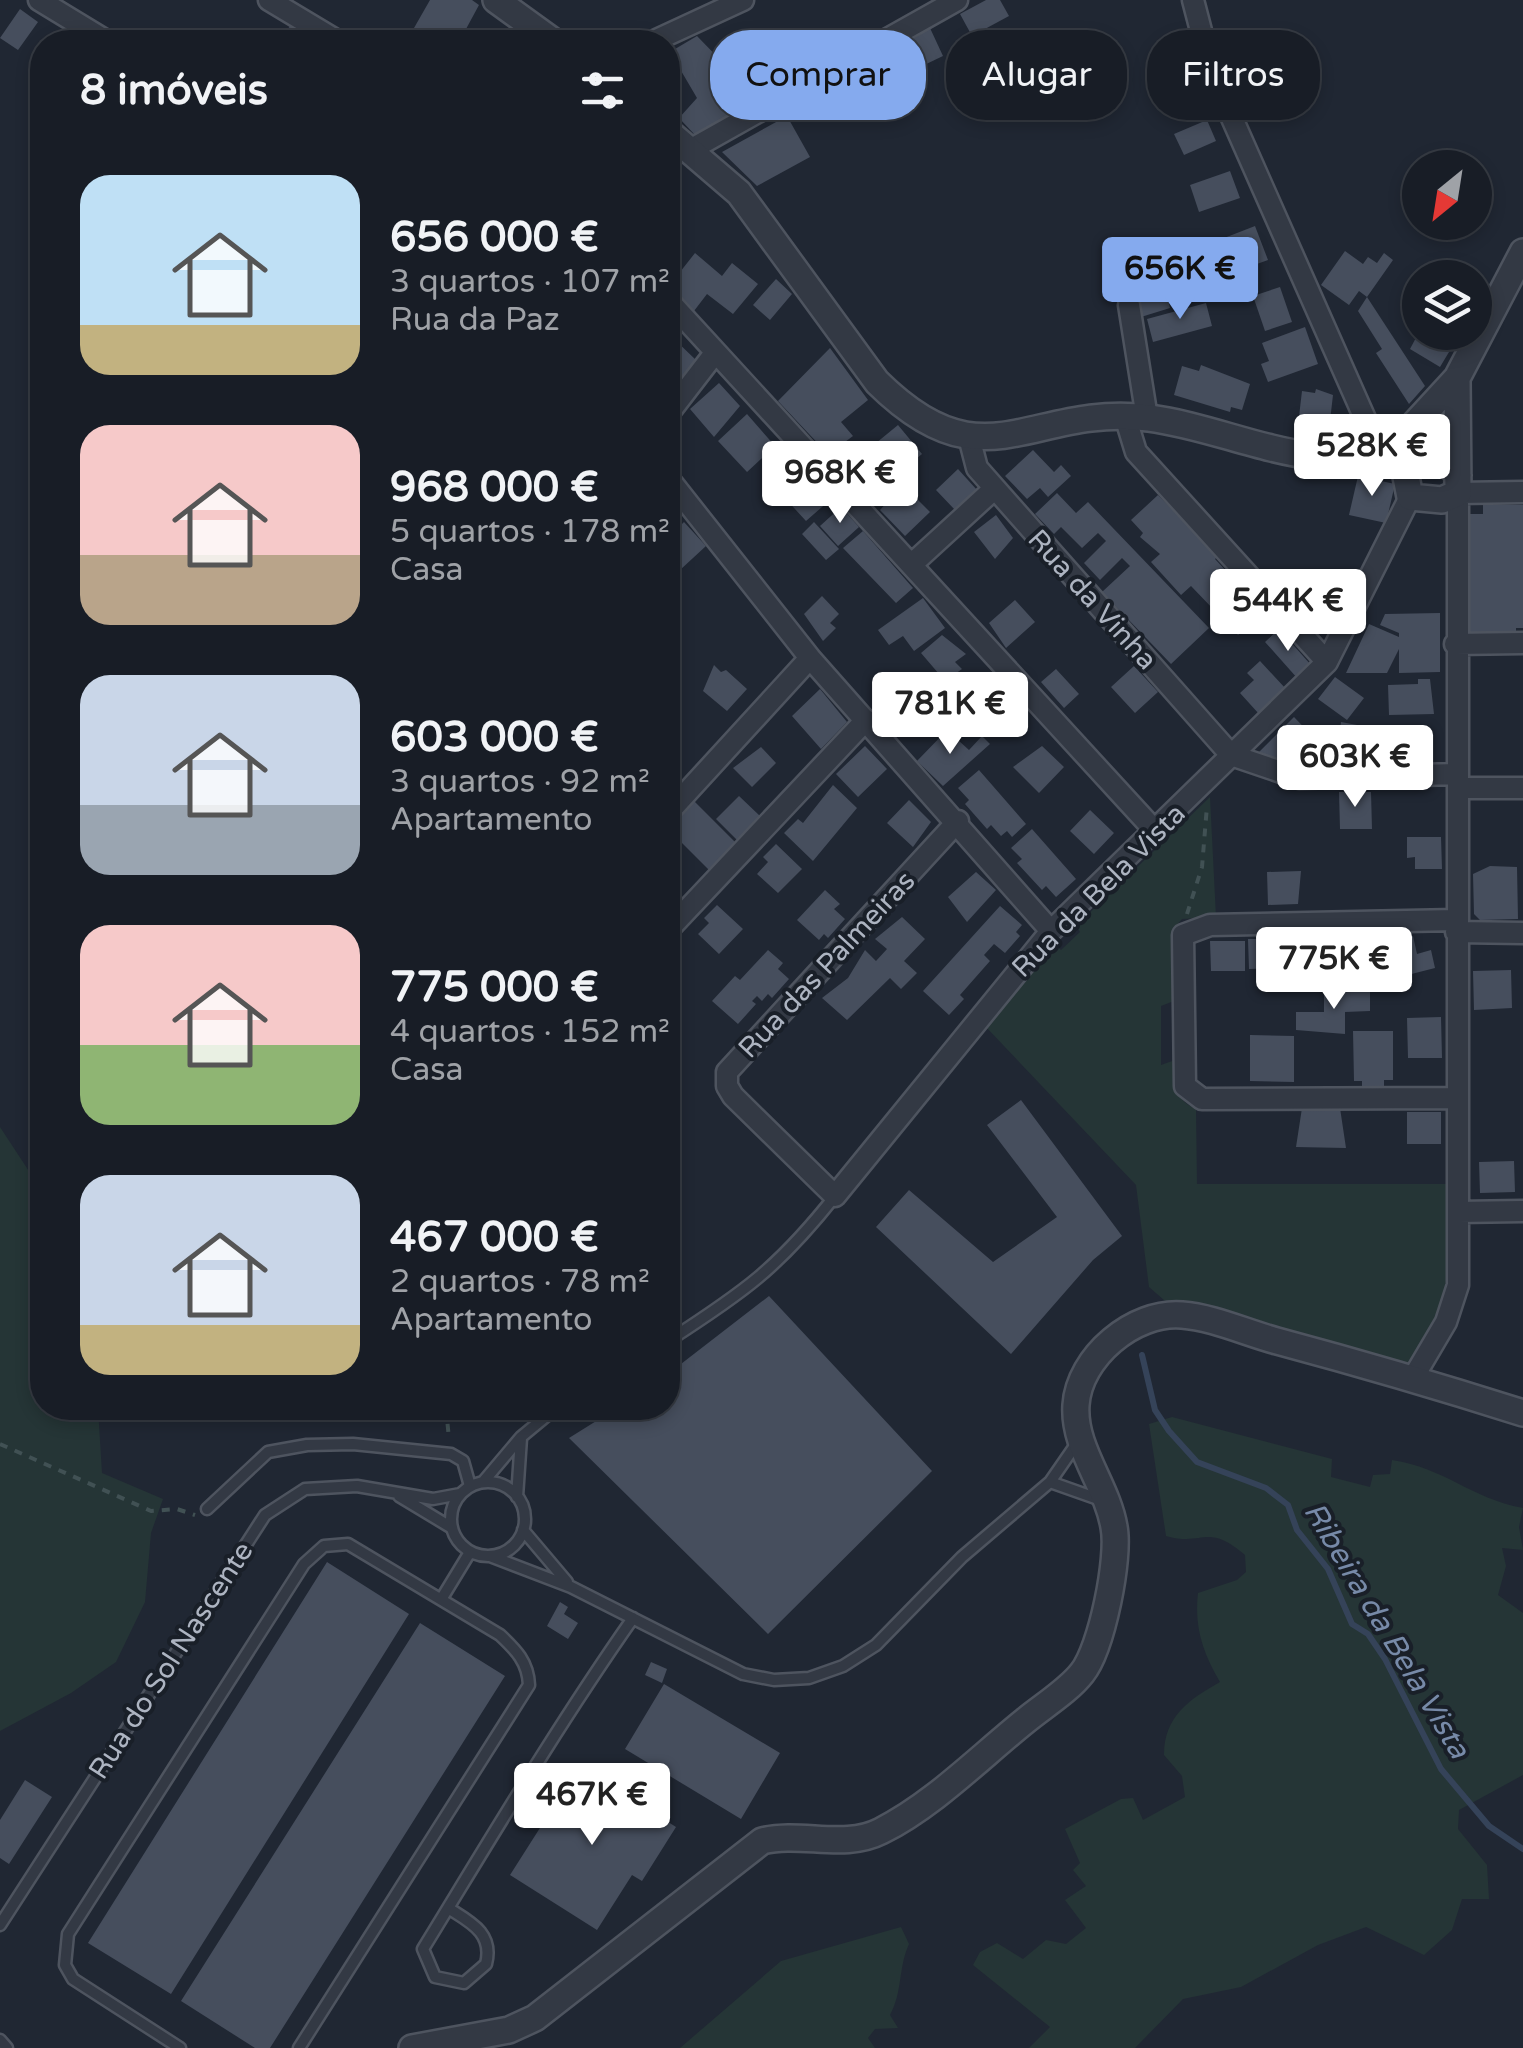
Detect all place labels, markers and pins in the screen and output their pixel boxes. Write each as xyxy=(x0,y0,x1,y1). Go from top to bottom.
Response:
pin: 656K € xyxy=(1099,237,1261,322)
pin: 528K € xyxy=(1291,414,1453,499)
pin: 968K € xyxy=(759,441,921,526)
pin: 544K € xyxy=(1207,569,1369,654)
pin: 781K € xyxy=(869,672,1031,757)
pin: 603K € xyxy=(1274,725,1436,810)
pin: 775K € xyxy=(1253,927,1415,1012)
pin: 467K € xyxy=(511,1763,673,1848)

